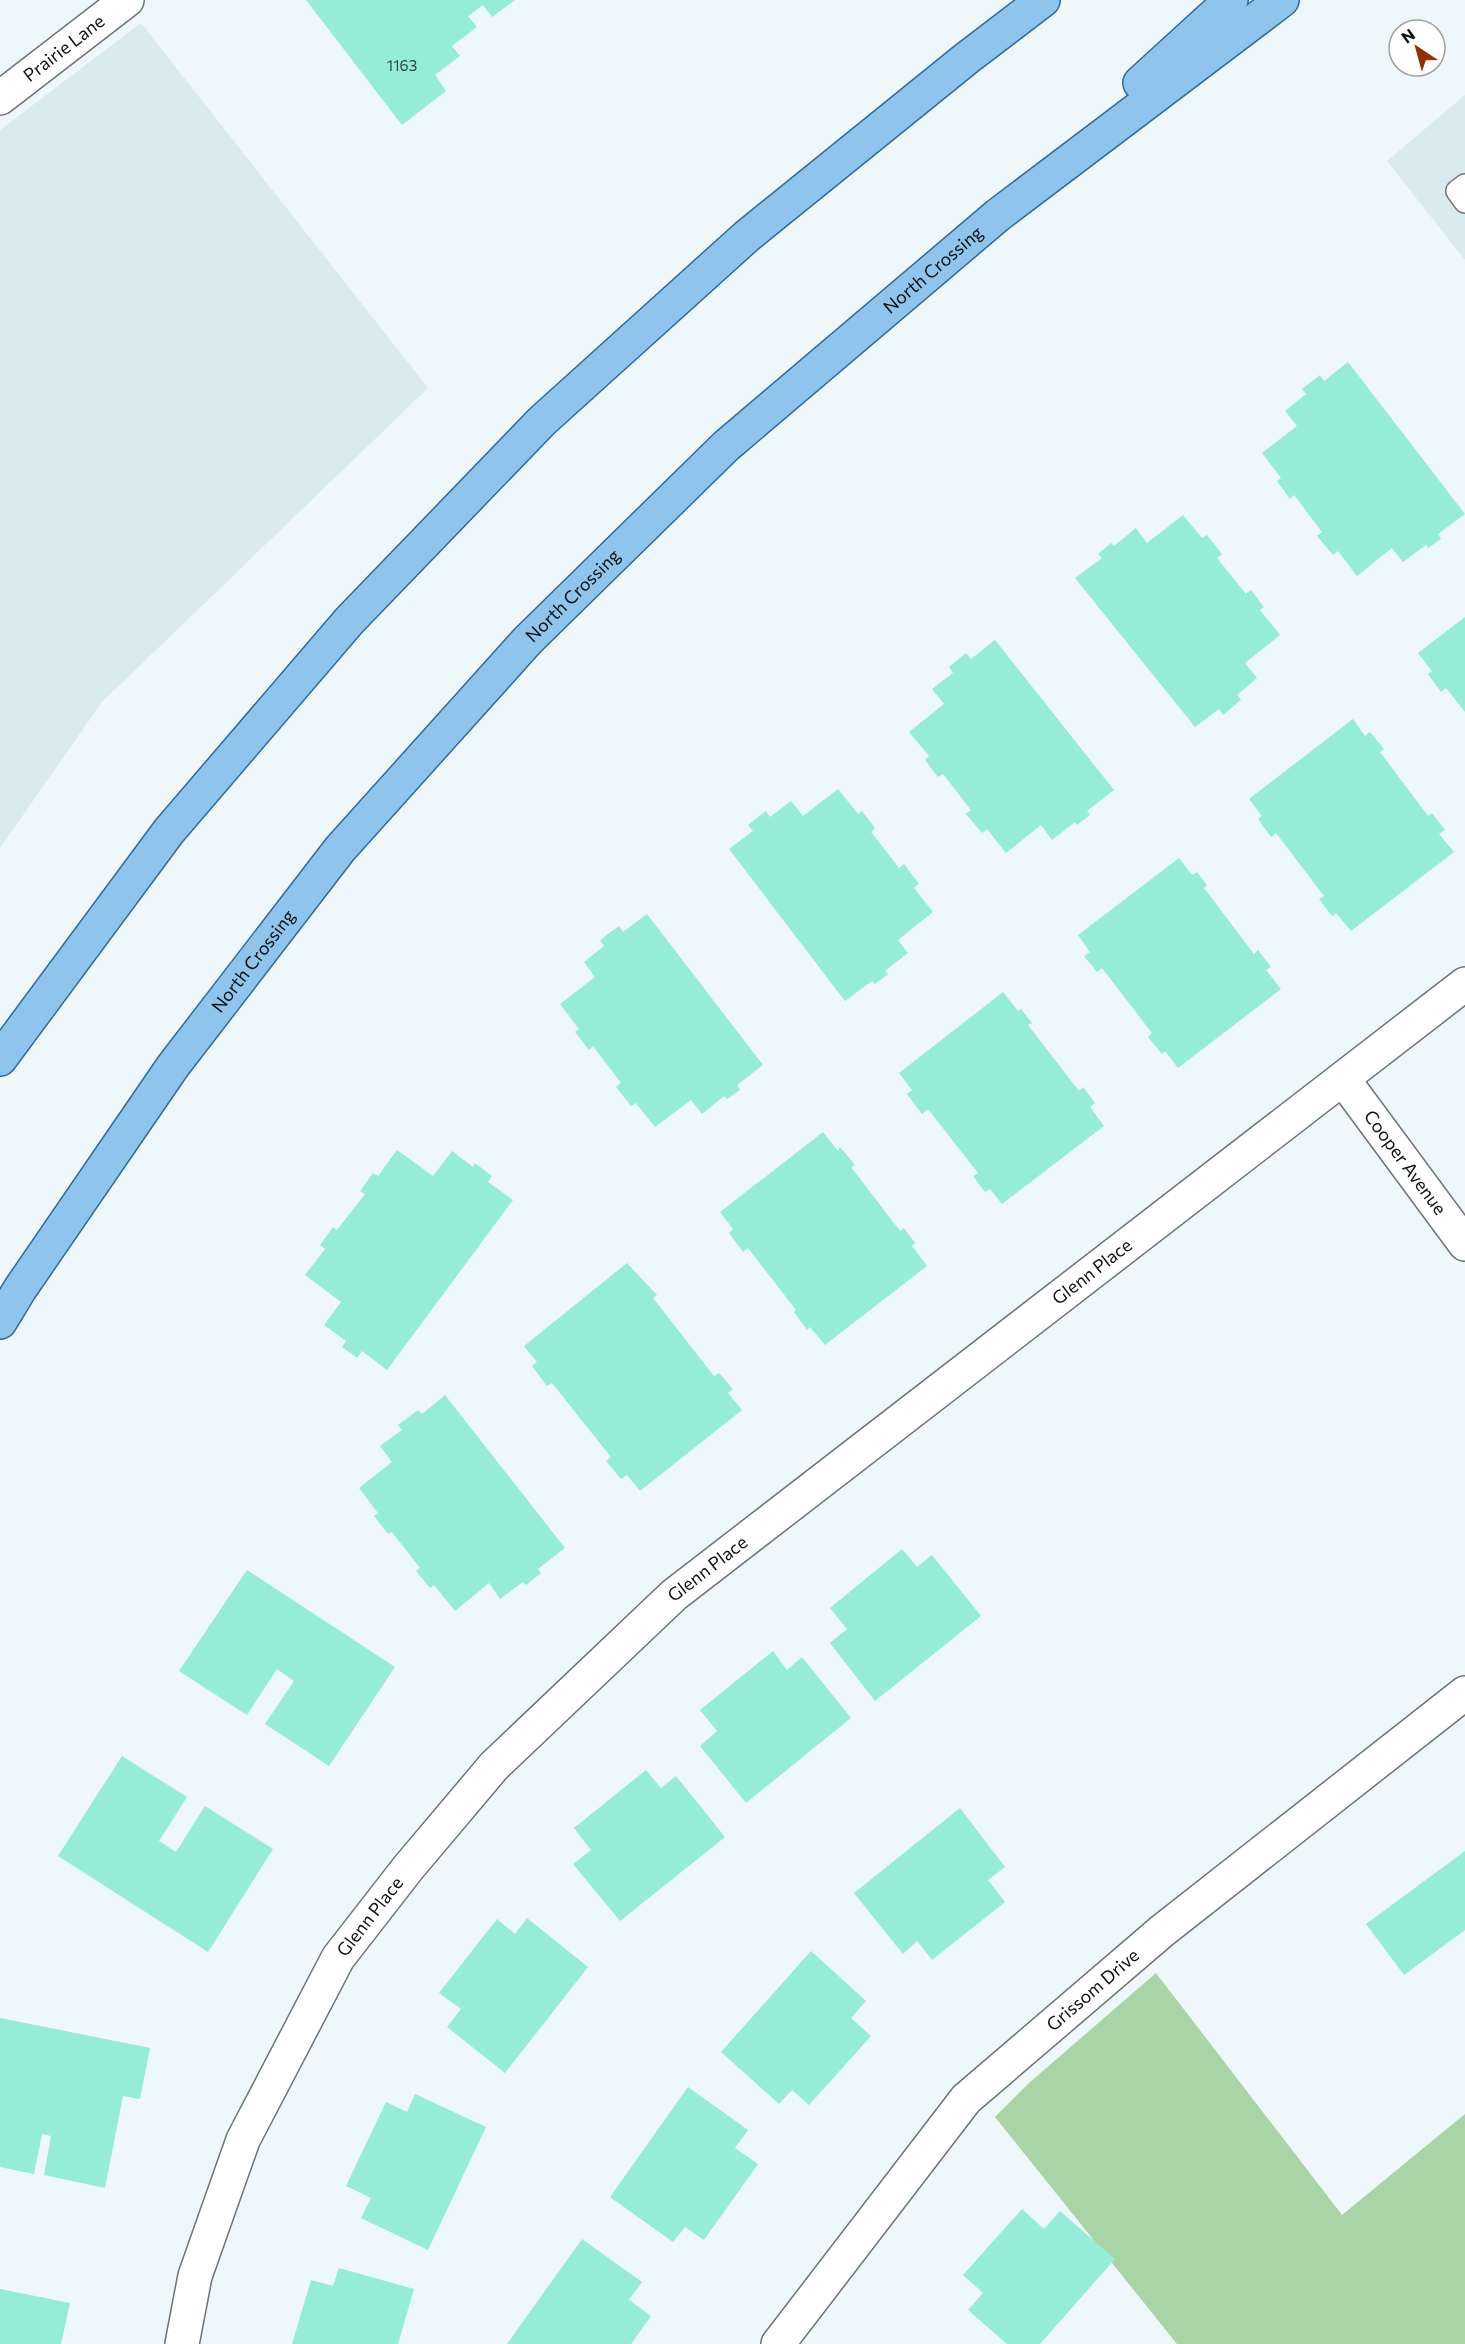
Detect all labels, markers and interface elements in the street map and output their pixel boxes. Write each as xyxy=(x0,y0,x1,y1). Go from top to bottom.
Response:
street label: Prairie Lane xyxy=(19,9,109,86)
north arrow xyxy=(1387,18,1447,78)
text: N xyxy=(1397,24,1418,47)
house number: 1163 xyxy=(387,56,417,74)
street label: North Crossing xyxy=(878,221,987,318)
street label: North Crossing xyxy=(520,544,624,646)
street label: North Crossing xyxy=(206,905,299,1017)
street label: Cooper Avenue xyxy=(1360,1105,1452,1219)
street label: Glenn Place xyxy=(1047,1233,1136,1309)
street label: Glenn Place xyxy=(663,1530,751,1606)
street label: Glenn Place xyxy=(331,1872,407,1960)
street label: Grissom Drive xyxy=(1042,1944,1143,2035)

